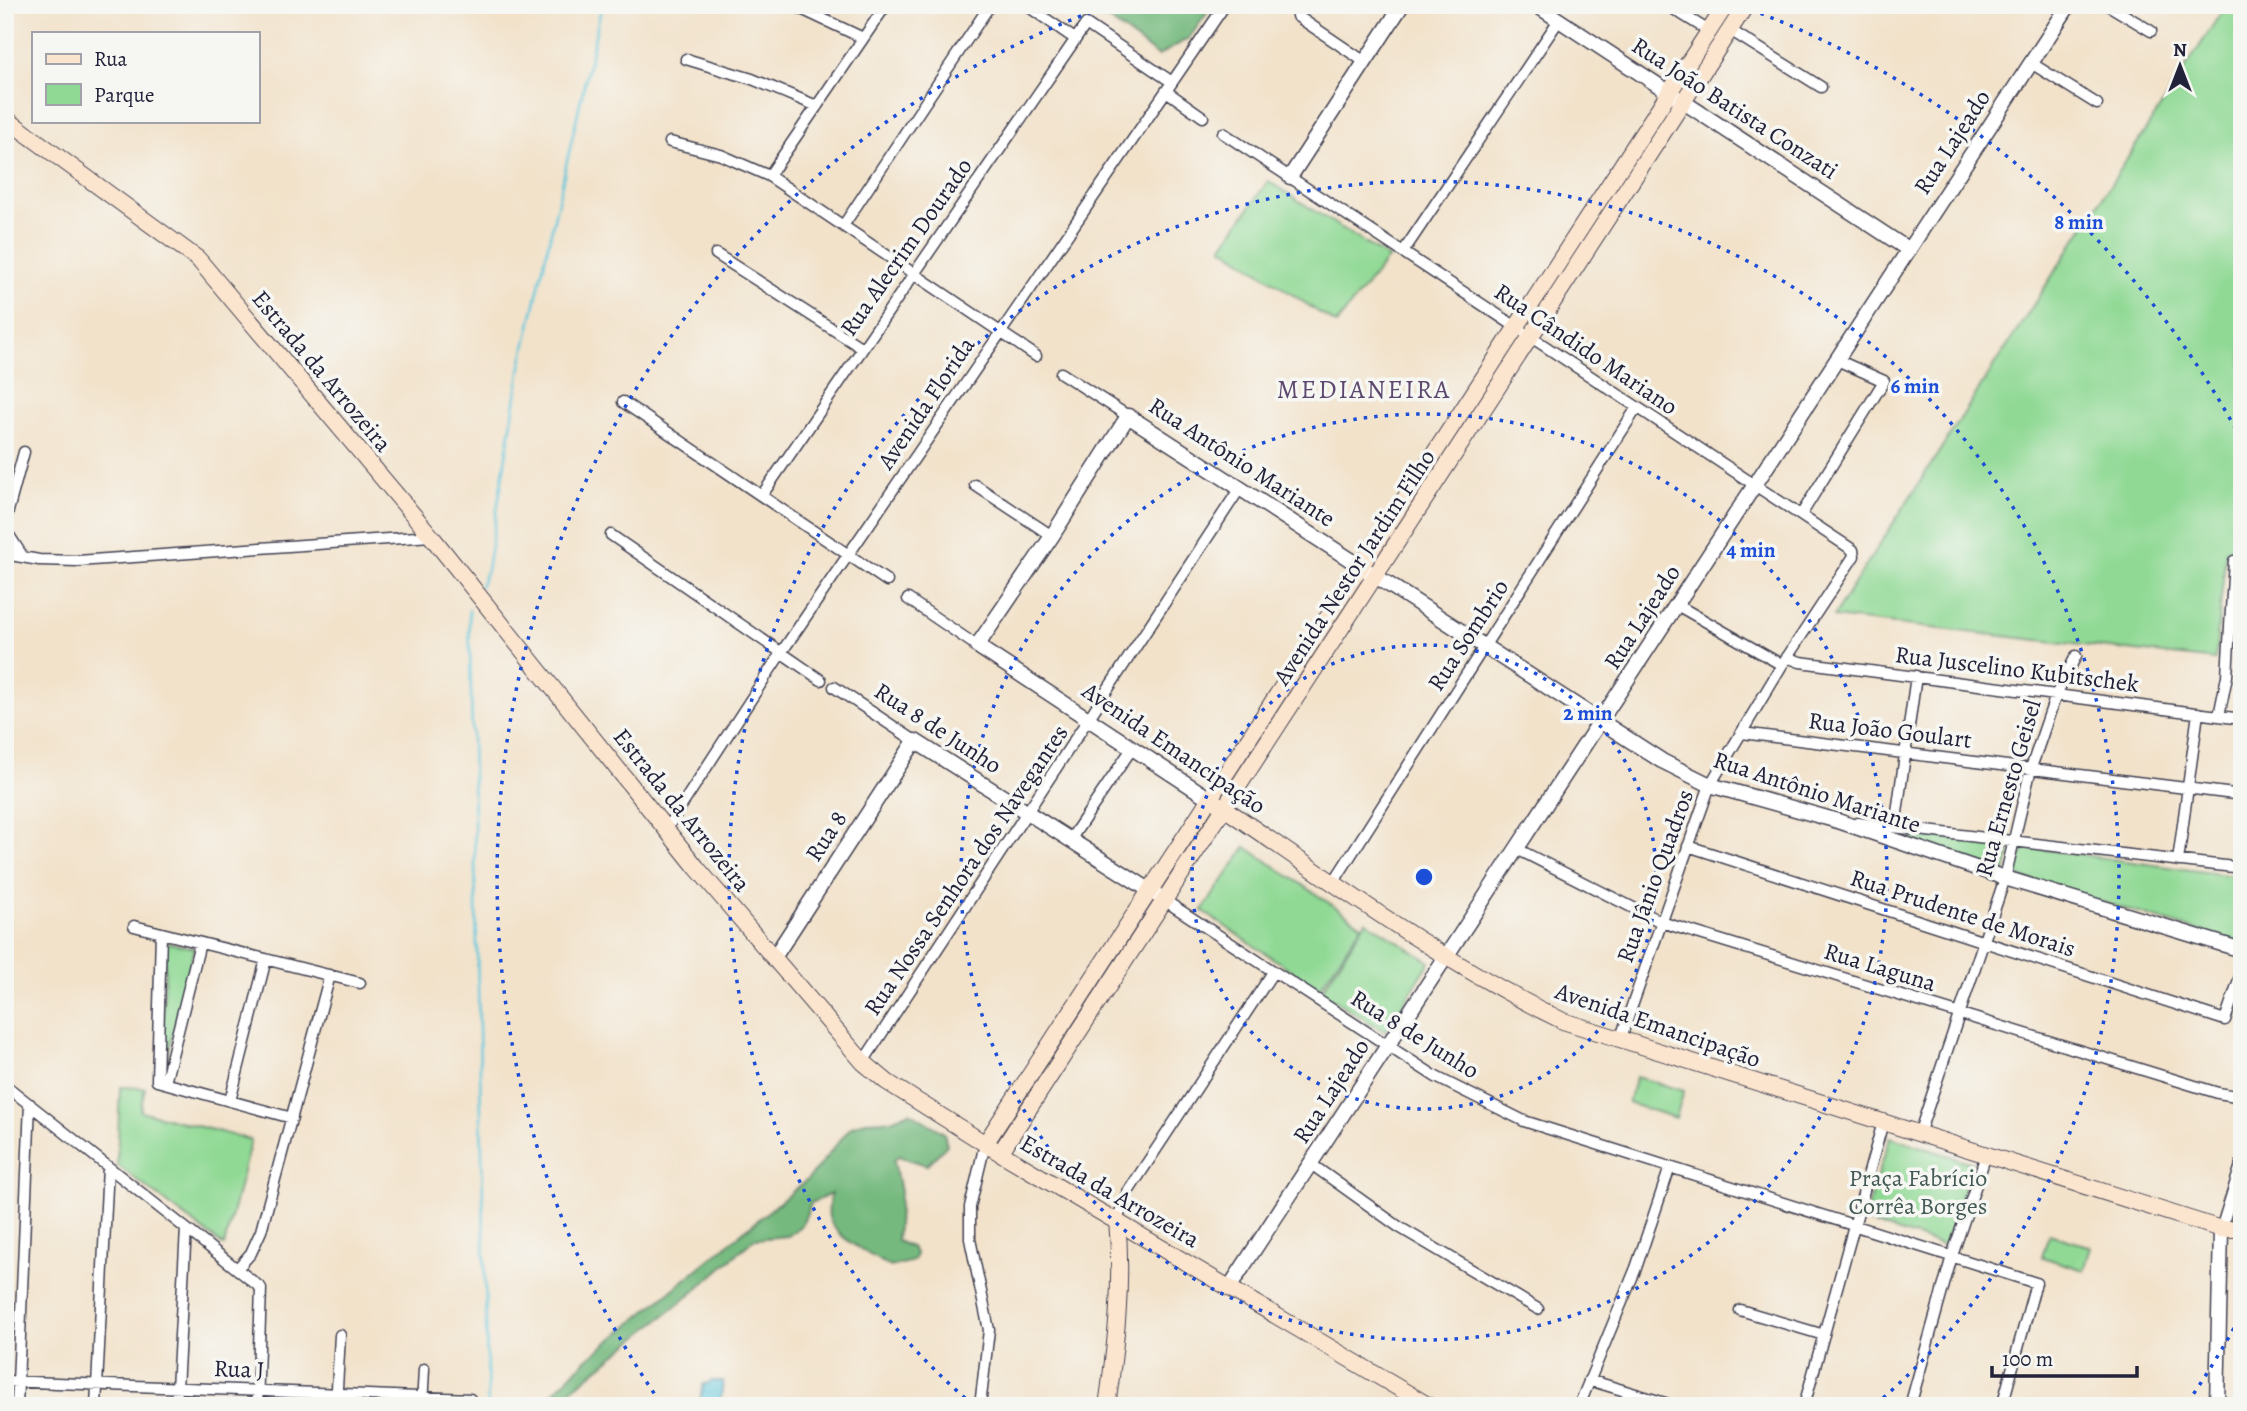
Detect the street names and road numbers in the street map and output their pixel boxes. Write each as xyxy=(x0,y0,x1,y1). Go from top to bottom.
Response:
street label: Rua João Batista Conzati xyxy=(1626,29,1844,187)
street label: Rua Lajeado xyxy=(1906,83,1998,201)
street label: Rua Alecrim Dourado xyxy=(832,152,980,342)
street label: Rua Cândido Mariano xyxy=(1488,276,1684,422)
street label: Estrada da Arrozeira xyxy=(245,283,400,459)
street label: Avenida Florida xyxy=(869,330,983,476)
street label: Rua Antônio Mariante xyxy=(1143,390,1341,534)
street label: Avenida Nestor Jardim Filho xyxy=(1265,443,1442,692)
street label: Rua Lajeado xyxy=(1596,558,1688,676)
street label: Rua Sombrio xyxy=(1420,573,1516,697)
street label: Rua Juscelino Kubitschek xyxy=(1893,638,2141,700)
street label: Avenida Emancipação xyxy=(1075,674,1272,821)
street label: Rua 8 de Junho xyxy=(868,675,1008,781)
street label: Rua Ernesto Geisel xyxy=(1967,695,2049,880)
street label: Rua João Goulart xyxy=(1807,704,1974,756)
street label: Rua Nossa Senhora dos Navegantes xyxy=(856,718,1076,1022)
street label: Estrada da Arrozeira xyxy=(606,721,758,899)
street label: Rua Antônio Mariante xyxy=(1709,743,1925,841)
street label: Rua Jânio Quadros xyxy=(1609,785,1701,967)
street label: Rua 8 xyxy=(798,804,854,868)
street label: Rua Prudente de Morais xyxy=(1846,861,2080,965)
street label: Rua Laguna xyxy=(1820,935,1941,999)
street label: Avenida Emancipação xyxy=(1550,975,1765,1075)
street label: Rua 8 de Junho xyxy=(1345,982,1485,1086)
street label: Rua Lajeado xyxy=(1285,1032,1377,1150)
street label: Estrada da Arrozeira xyxy=(1015,1127,1206,1256)
street label: Rua J xyxy=(213,1352,265,1386)

